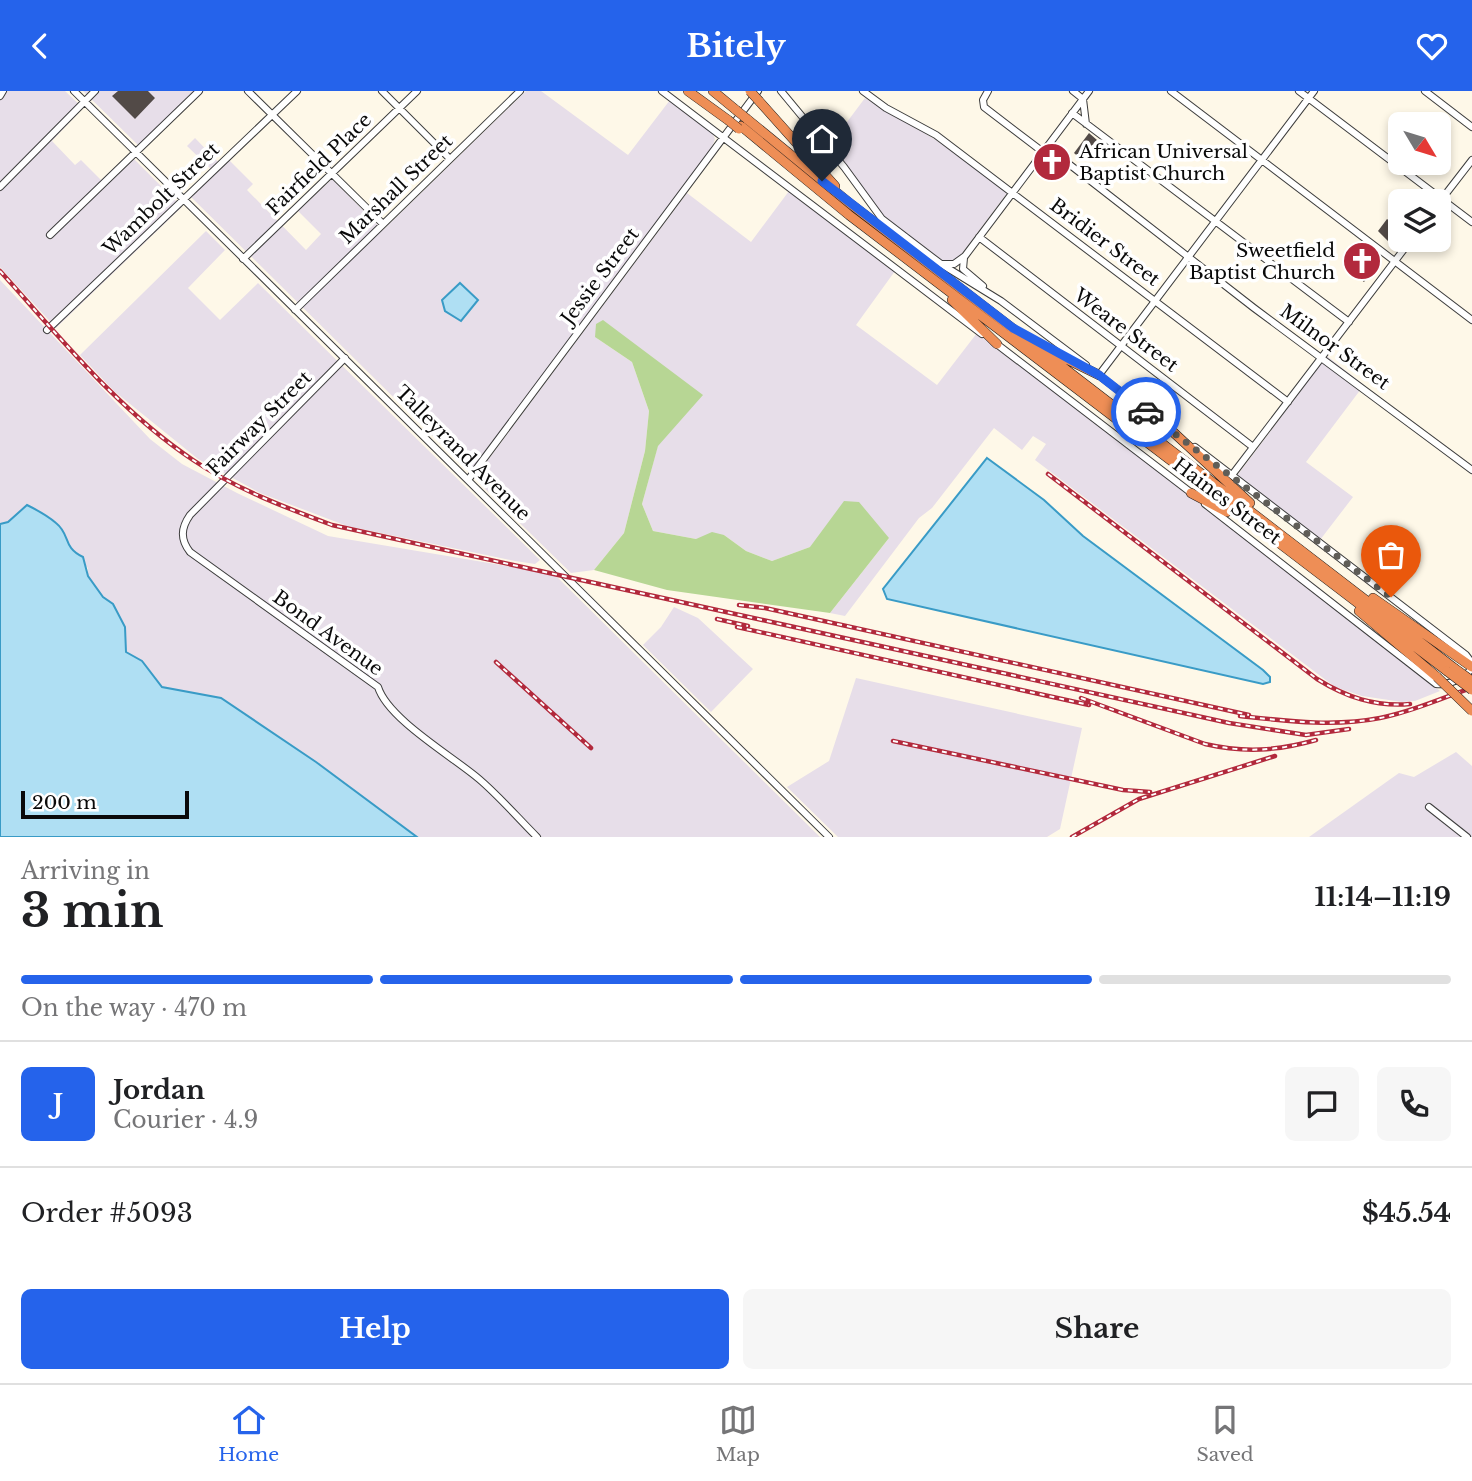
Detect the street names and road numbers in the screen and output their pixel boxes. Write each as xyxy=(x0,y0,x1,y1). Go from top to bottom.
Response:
street label: Fairfield Place xyxy=(262,108,376,220)
street label: Marshall Street xyxy=(335,129,458,248)
street label: Wambolt Street xyxy=(97,137,224,261)
street label: Bridier Street xyxy=(1046,193,1165,291)
street label: Jessie Street xyxy=(554,222,644,331)
street label: Weare Street xyxy=(1069,283,1183,377)
street label: Milnor Street xyxy=(1276,299,1395,395)
street label: Fairway Street xyxy=(202,365,317,480)
street label: Talleyrand Avenue xyxy=(391,381,535,525)
street label: Haines Street xyxy=(1168,453,1286,550)
street label: Bond Avenue xyxy=(269,585,387,681)

